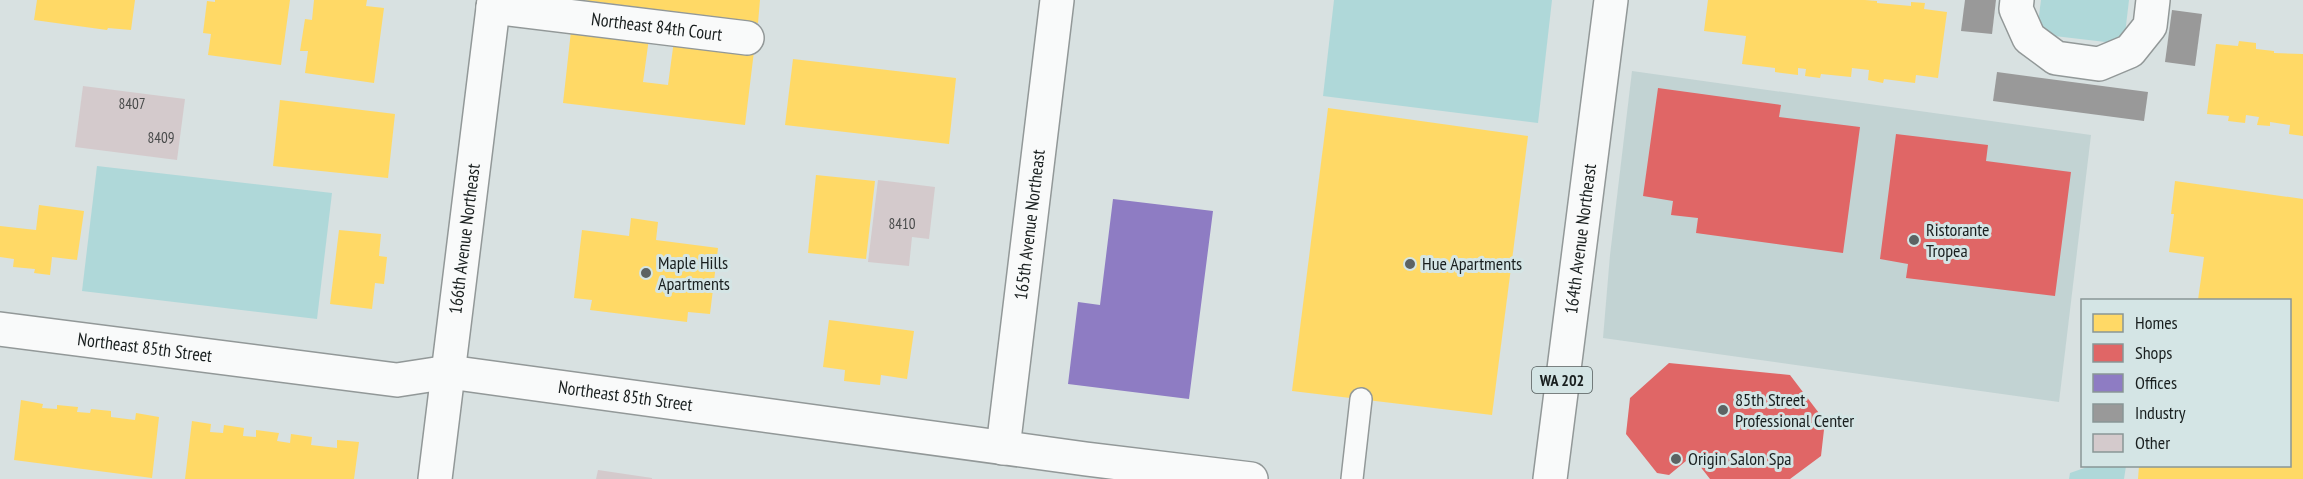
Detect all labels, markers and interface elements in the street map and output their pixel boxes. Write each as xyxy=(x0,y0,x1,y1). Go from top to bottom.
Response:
street label: Northeast 84th Court xyxy=(590,7,724,46)
house number: 8407 xyxy=(118,94,146,113)
house number: 8409 xyxy=(147,128,175,147)
street label: 165th Avenue Northeast xyxy=(1009,148,1050,301)
street label: 166th Avenue Northeast xyxy=(443,162,485,315)
street label: 164th Avenue Northeast xyxy=(1559,162,1601,315)
house number: 8410 xyxy=(888,214,916,233)
place label: Ristorante Tropea xyxy=(1926,218,1990,262)
marker: Ristorante Tropea xyxy=(1907,233,1921,247)
place label: Maple Hills Apartments xyxy=(658,251,730,295)
place label: Hue Apartments xyxy=(1422,252,1522,275)
marker: Hue Apartments xyxy=(1403,257,1417,271)
marker: Maple Hills Apartments xyxy=(639,266,653,280)
legend xyxy=(2081,299,2291,467)
text: Homes xyxy=(2135,311,2178,334)
street label: Northeast 85th Street xyxy=(76,327,214,367)
text: Shops xyxy=(2135,341,2172,364)
road number: WA 202 xyxy=(1532,367,1592,393)
text: Offices xyxy=(2135,371,2177,394)
street label: Northeast 85th Street xyxy=(557,375,694,416)
place label: 85th Street Professional Center xyxy=(1735,388,1854,432)
text: Industry xyxy=(2135,401,2186,424)
marker: 85th Street Professional Center xyxy=(1716,403,1730,417)
text: Other xyxy=(2135,431,2170,454)
place label: Origin Salon Spa xyxy=(1688,447,1791,470)
marker: Origin Salon Spa xyxy=(1669,452,1683,466)

